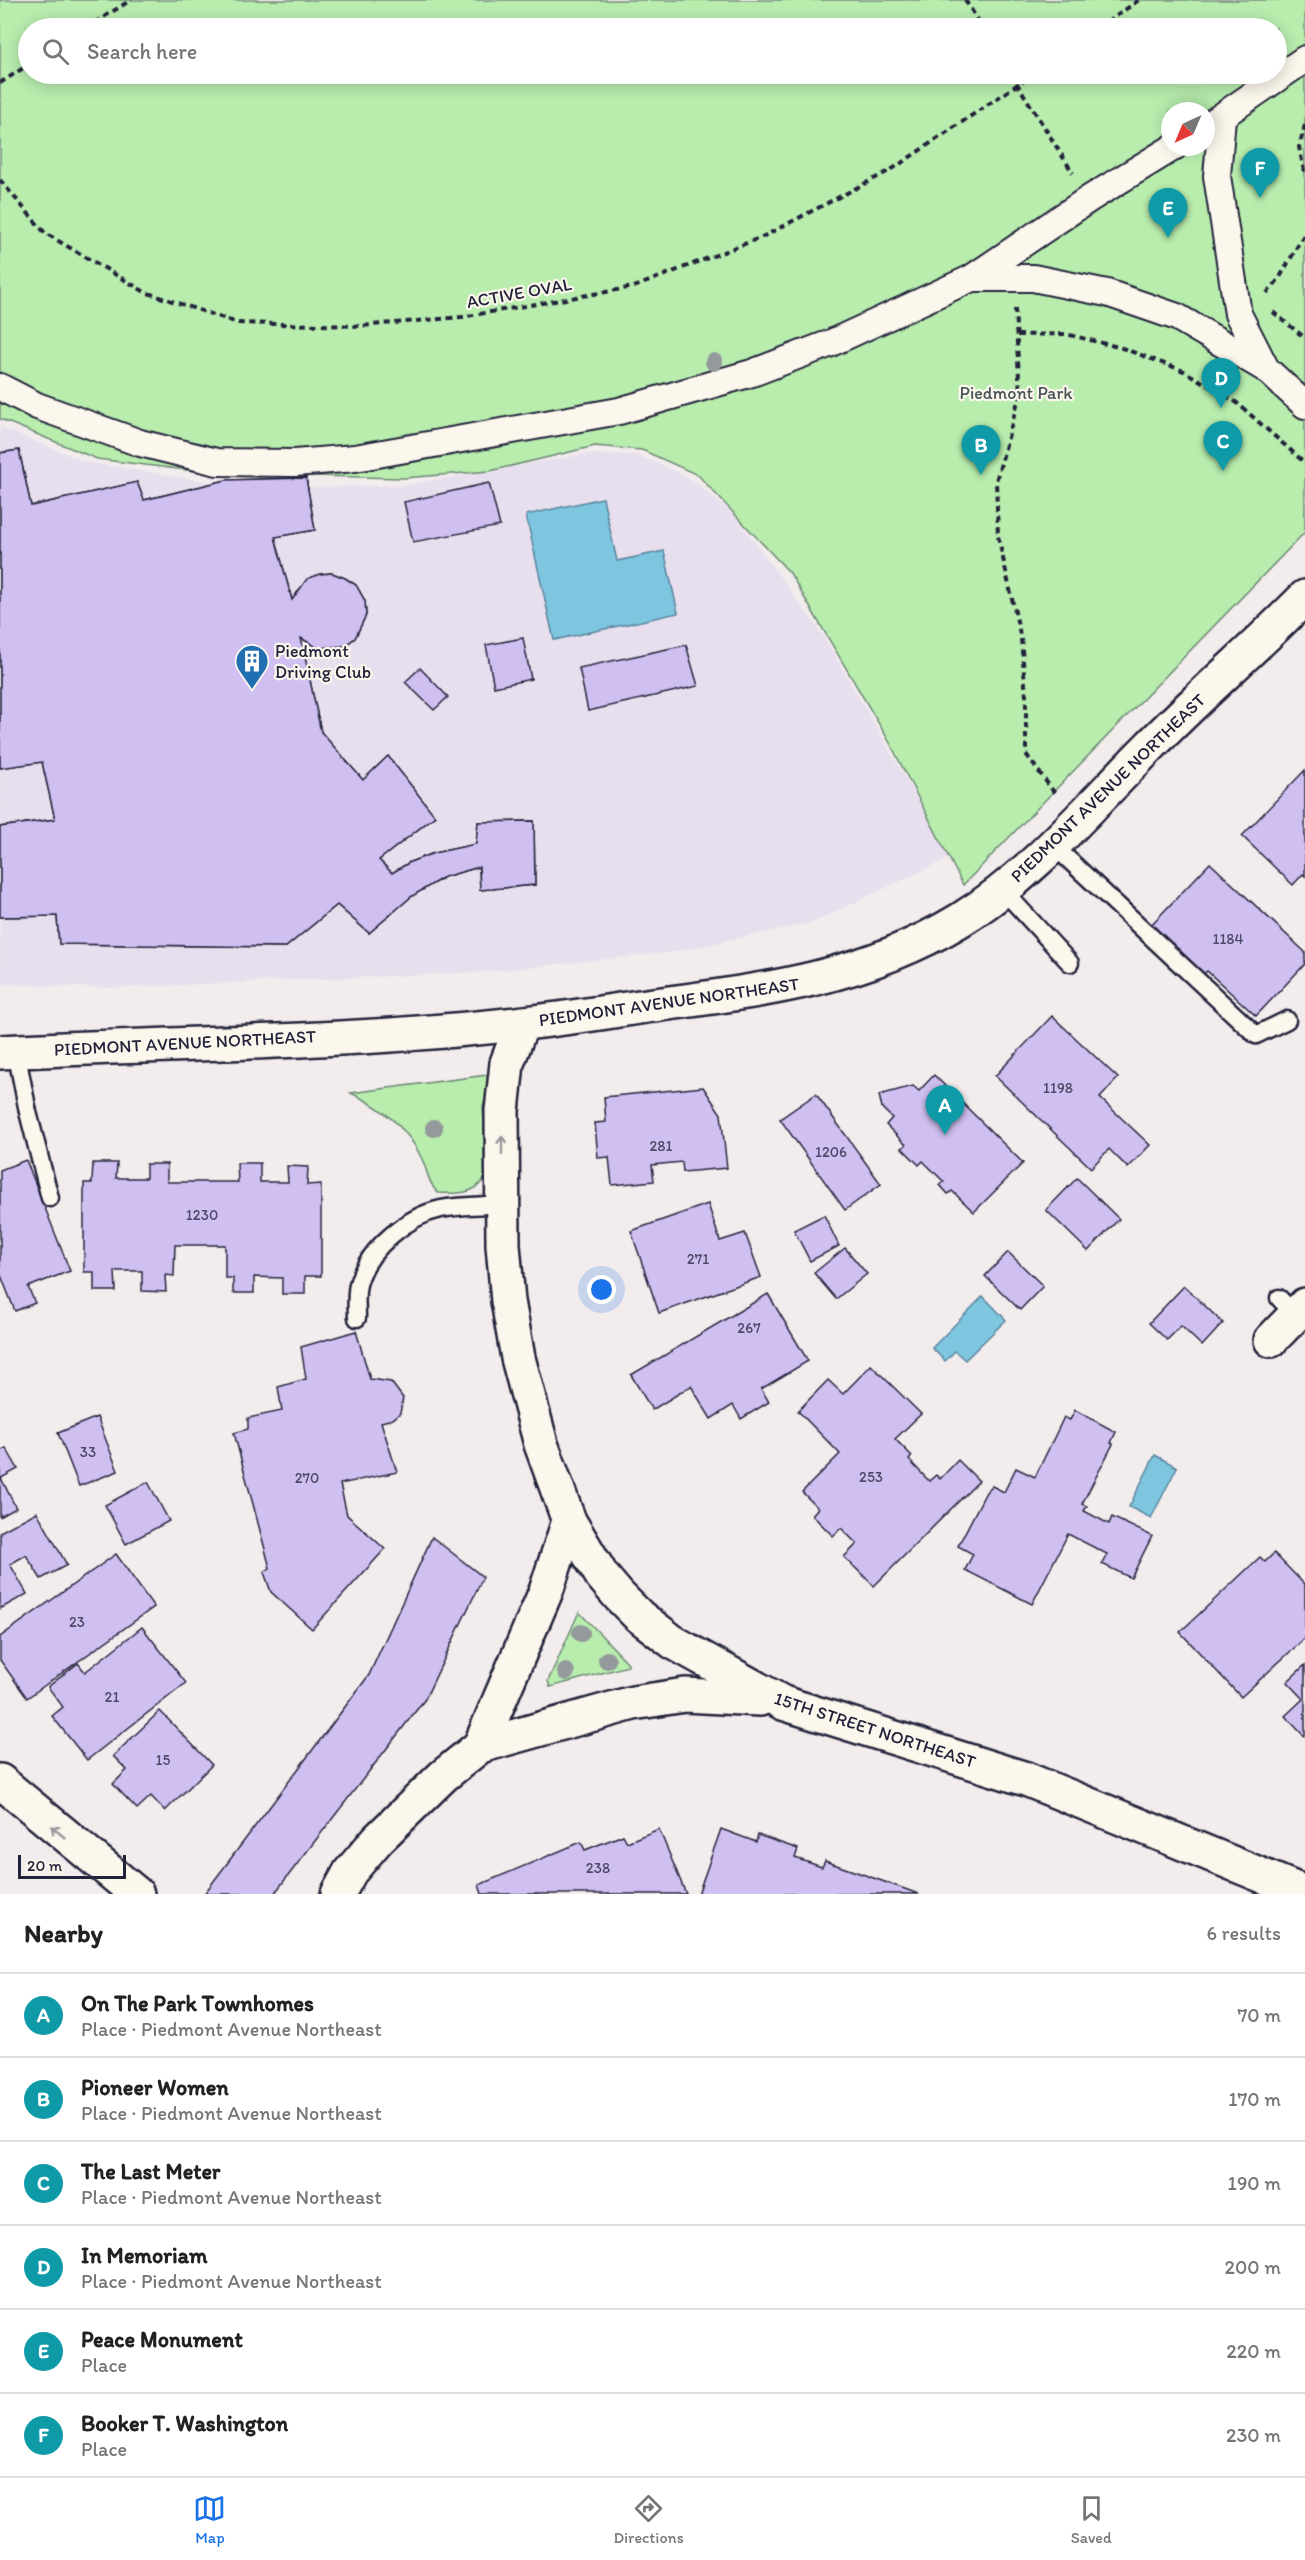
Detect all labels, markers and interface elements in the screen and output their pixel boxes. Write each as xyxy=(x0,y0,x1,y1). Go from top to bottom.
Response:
search box xyxy=(18,18,1287,84)
icon: search xyxy=(39,35,72,68)
text: Search here xyxy=(87,38,197,65)
north arrow xyxy=(1161,102,1215,156)
pin: F xyxy=(1240,148,1280,198)
pin: E xyxy=(1148,188,1188,238)
street label: ACTIVE OVAL xyxy=(465,273,573,313)
pin: D xyxy=(1202,358,1240,408)
park label: Piedmont Park xyxy=(959,382,1073,404)
pin: C xyxy=(1204,422,1242,471)
pin: B xyxy=(962,426,1000,475)
place label: Piedmont Driving Club xyxy=(275,640,371,683)
building icon: Piedmont Driving Club xyxy=(234,643,270,690)
street label: PIEDMONT AVENUE NORTHEAST xyxy=(1006,689,1210,887)
house number: 1184 xyxy=(1212,930,1244,948)
street label: PIEDMONT AVENUE NORTHEAST xyxy=(537,973,801,1031)
street label: PIEDMONT AVENUE NORTHEAST xyxy=(53,1025,317,1061)
house number: 1198 xyxy=(1043,1079,1073,1097)
pin: A xyxy=(926,1086,964,1135)
one-way arrow xyxy=(496,1136,508,1156)
house number: 281 xyxy=(649,1137,673,1155)
house number: 1206 xyxy=(815,1143,847,1161)
house number: 1230 xyxy=(186,1206,218,1224)
house number: 271 xyxy=(687,1250,709,1268)
your location xyxy=(587,1275,616,1304)
house number: 267 xyxy=(737,1319,761,1337)
house number: 33 xyxy=(80,1443,96,1461)
house number: 253 xyxy=(859,1468,883,1486)
house number: 270 xyxy=(295,1469,319,1487)
house number: 23 xyxy=(69,1613,85,1631)
street label: 15TH STREET NORTHEAST xyxy=(772,1687,978,1773)
house number: 21 xyxy=(105,1688,119,1706)
house number: 15 xyxy=(156,1751,171,1769)
one-way arrow xyxy=(50,1825,66,1838)
scale bar xyxy=(18,1852,126,1880)
text: 20 m xyxy=(27,1856,62,1875)
house number: 238 xyxy=(586,1859,610,1877)
text: Nearby xyxy=(24,1917,103,1949)
text: 6 results xyxy=(1207,1921,1281,1945)
text: On The Park Townhomes xyxy=(81,1990,314,2017)
text: A xyxy=(37,2003,50,2027)
text: 70 m xyxy=(1237,2003,1281,2027)
text: Place · Piedmont Avenue Northeast xyxy=(81,2017,382,2041)
text: Pioneer Women xyxy=(81,2074,229,2101)
text: B xyxy=(37,2087,50,2111)
text: 170 m xyxy=(1228,2087,1281,2111)
text: Place · Piedmont Avenue Northeast xyxy=(81,2101,382,2125)
text: The Last Meter xyxy=(81,2158,220,2185)
text: C xyxy=(37,2171,50,2195)
text: 190 m xyxy=(1228,2171,1281,2195)
text: Place · Piedmont Avenue Northeast xyxy=(81,2185,382,2209)
text: In Memoriam xyxy=(81,2242,208,2269)
text: D xyxy=(37,2255,50,2279)
text: 200 m xyxy=(1225,2255,1281,2279)
text: Place · Piedmont Avenue Northeast xyxy=(81,2269,382,2293)
text: Peace Monument xyxy=(81,2326,243,2353)
text: E xyxy=(38,2339,49,2363)
text: 220 m xyxy=(1226,2339,1281,2363)
text: Place xyxy=(81,2353,127,2377)
text: Booker T. Washington xyxy=(81,2410,288,2437)
text: F xyxy=(38,2423,49,2447)
text: 230 m xyxy=(1226,2423,1281,2447)
text: Place xyxy=(81,2437,127,2461)
tab: Map xyxy=(193,2492,226,2547)
tab: Directions xyxy=(613,2492,684,2547)
tab: Saved xyxy=(1071,2492,1112,2547)

